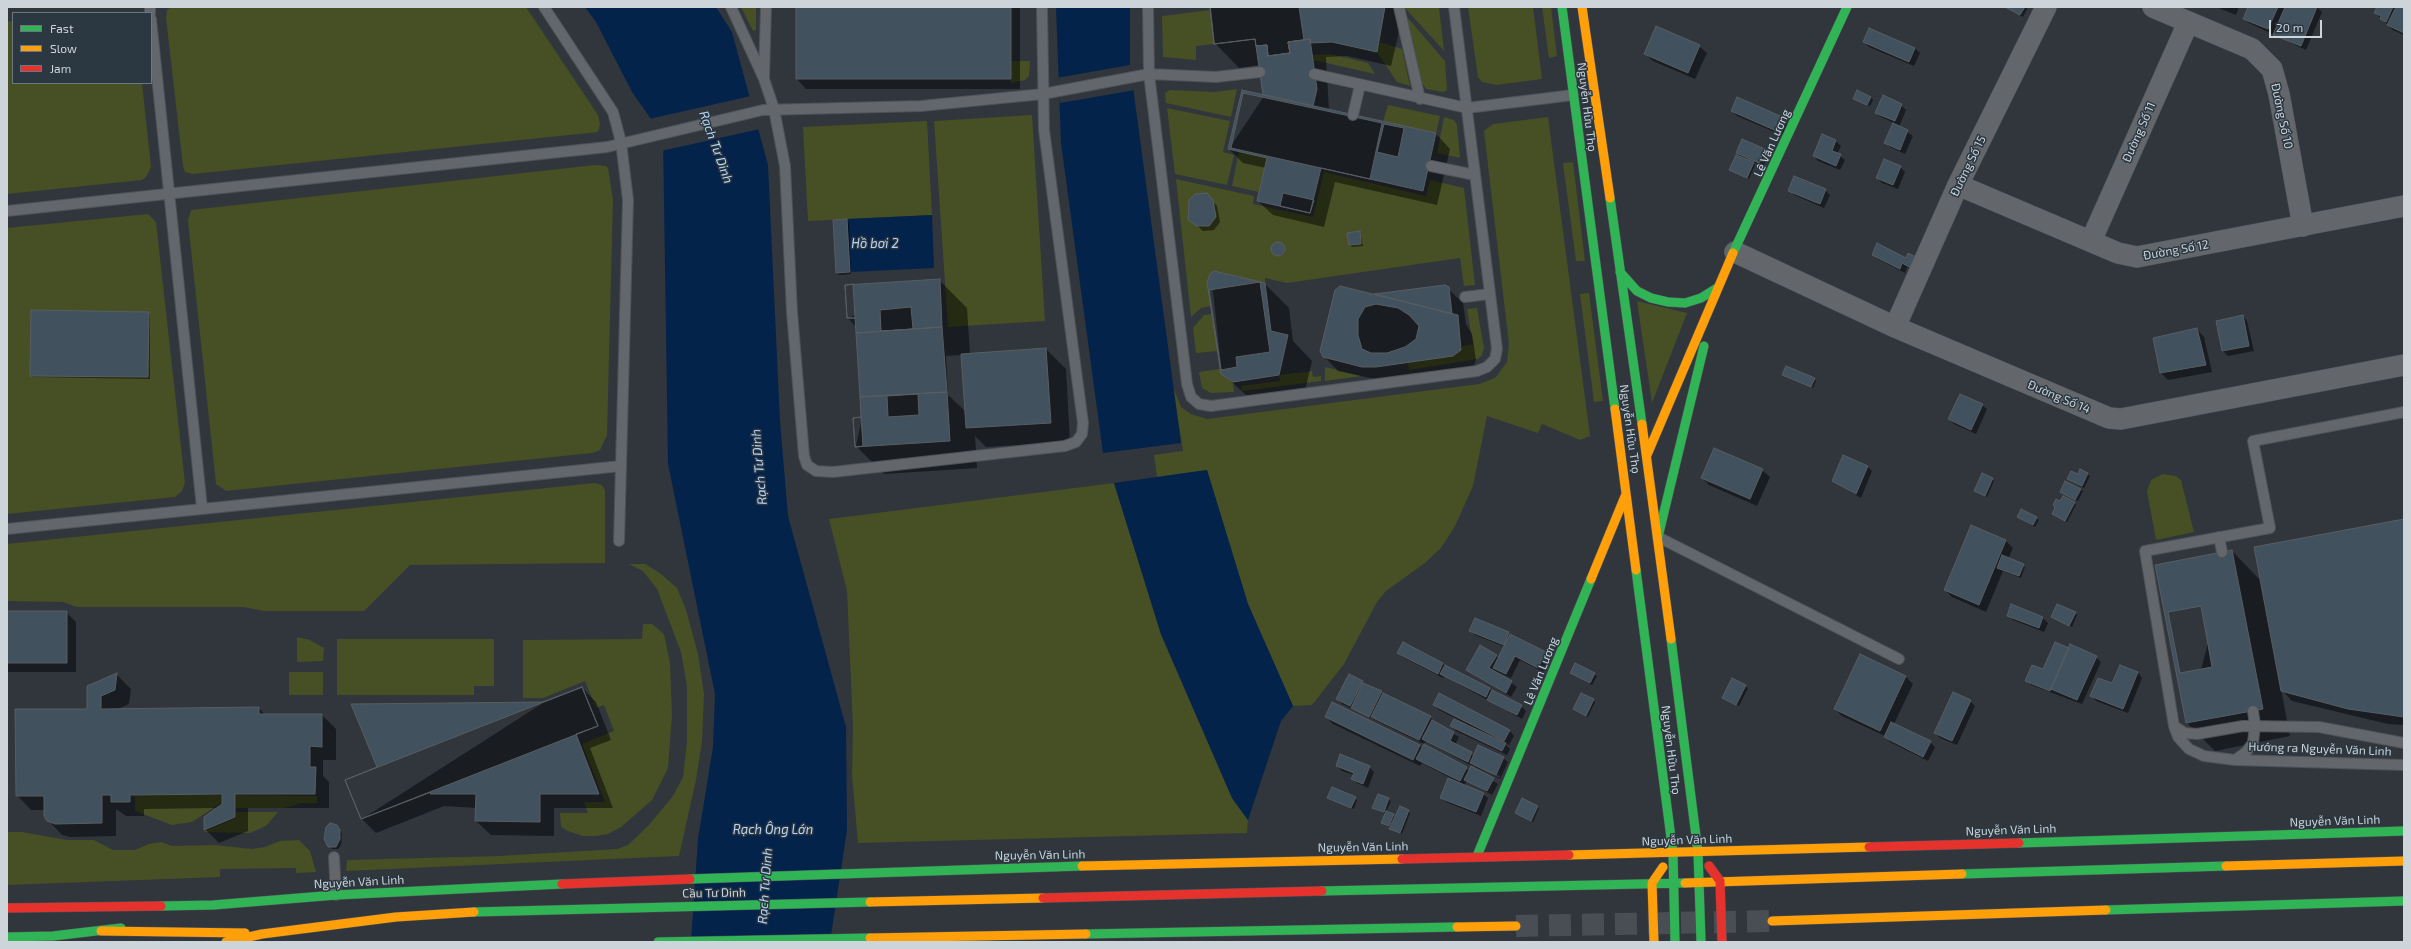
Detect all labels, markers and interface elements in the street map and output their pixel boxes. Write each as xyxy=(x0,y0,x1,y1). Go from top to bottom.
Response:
legend xyxy=(12,12,152,84)
scale bar xyxy=(2271,12,2324,38)
text: 20 m xyxy=(2276,20,2303,34)
text: Fast xyxy=(50,21,73,35)
text: Slow xyxy=(50,41,77,55)
text: Jam xyxy=(50,61,71,75)
street label: Nguyễn Hữu Thọ xyxy=(1574,62,1600,152)
street label: Đường Số 10 xyxy=(2268,82,2296,150)
street label: Đường Số 11 xyxy=(2119,100,2159,164)
street label: Lê Văn Lương xyxy=(1751,107,1793,179)
water label: Rạch Tư Dinh xyxy=(696,109,736,185)
street label: Đường Số 15 xyxy=(1947,133,1989,199)
water label: Hồ bơi 2 xyxy=(851,236,899,252)
street label: Đường Số 12 xyxy=(2142,237,2210,263)
street label: Đường Số 14 xyxy=(2025,377,2093,417)
street label: Nguyễn Hữu Thọ xyxy=(1617,384,1643,474)
water label: Rạch Tư Dinh xyxy=(748,428,770,506)
street label: Lê Văn Lương xyxy=(1521,635,1561,707)
street label: Nguyễn Hữu Thọ xyxy=(1658,705,1684,795)
street label: Hướng ra Nguyễn Văn Linh xyxy=(2248,739,2392,759)
street label: Nguyễn Văn Linh xyxy=(2289,812,2381,830)
street label: Nguyễn Văn Linh xyxy=(1965,821,2057,839)
water label: Rạch Ông Lớn xyxy=(733,822,813,838)
street label: Nguyễn Văn Linh xyxy=(1641,831,1733,849)
street label: Nguyễn Văn Linh xyxy=(1318,839,1408,855)
street label: Nguyễn Văn Linh xyxy=(995,847,1085,863)
water label: Rạch Tư Dinh xyxy=(755,848,775,924)
street label: Nguyễn Văn Linh xyxy=(313,872,405,892)
street label: Cầu Tư Dinh xyxy=(682,885,746,901)

